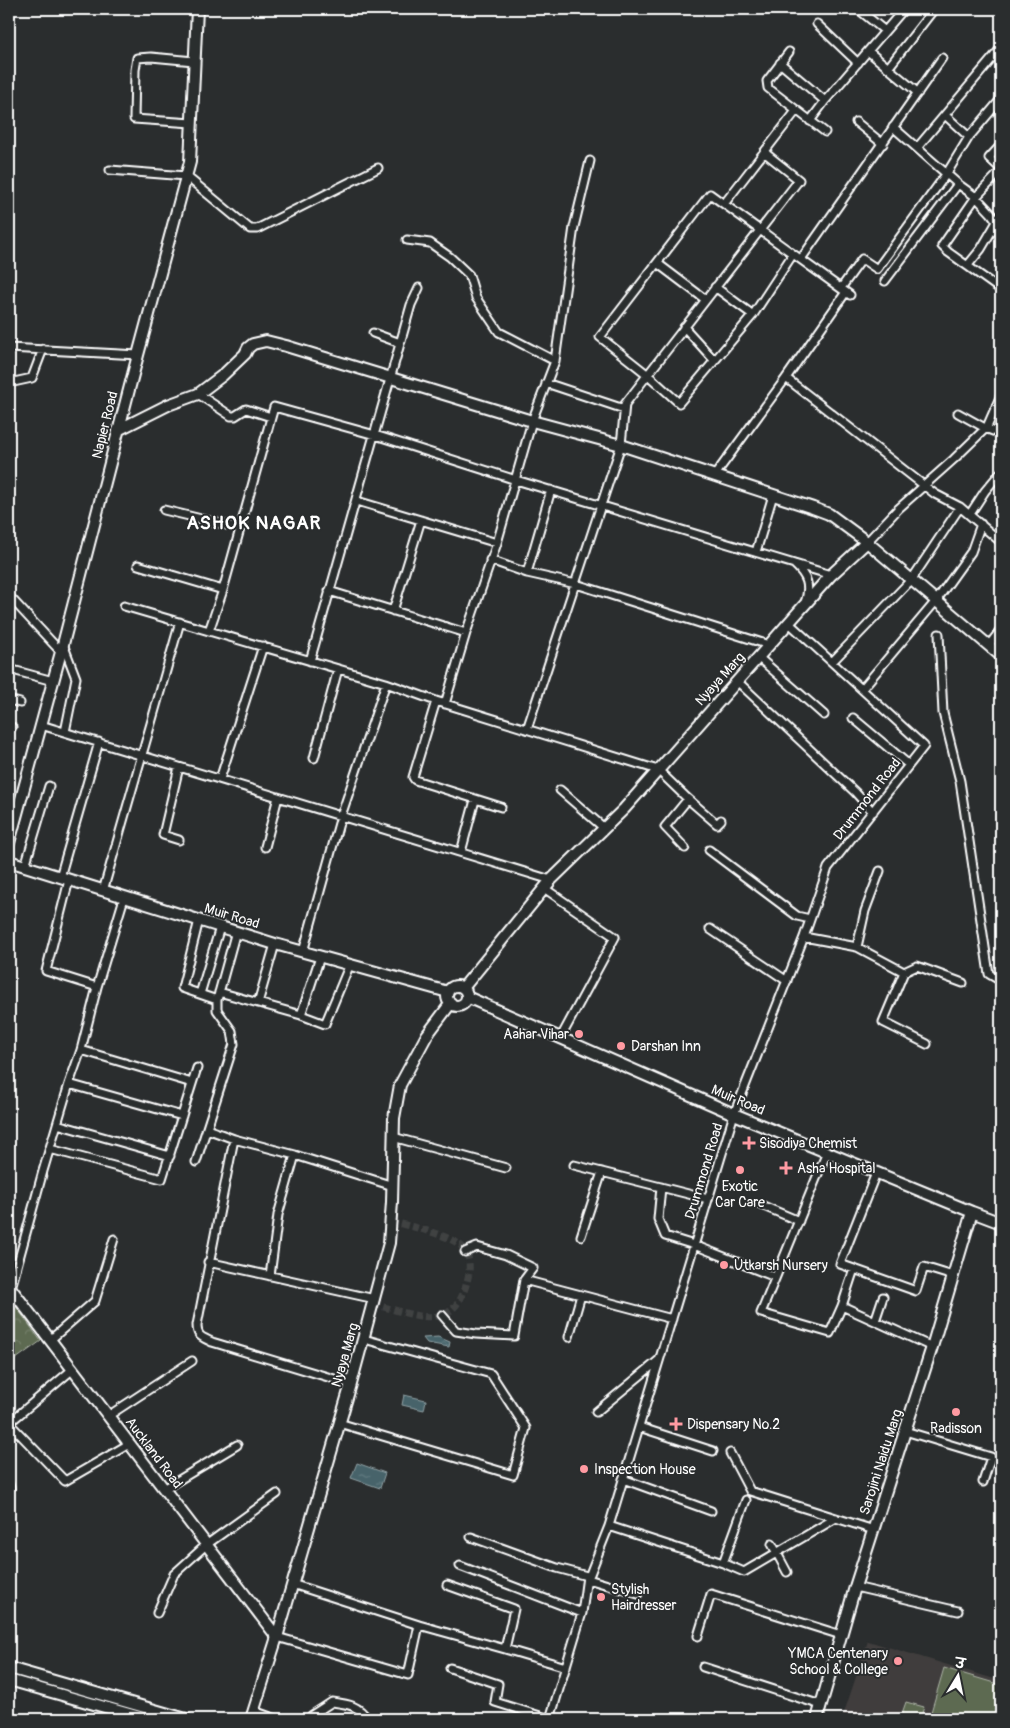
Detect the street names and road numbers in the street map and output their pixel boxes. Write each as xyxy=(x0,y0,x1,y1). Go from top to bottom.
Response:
street label: Napier Road xyxy=(88,389,122,461)
street label: Nyaya Marg xyxy=(692,649,748,709)
street label: Drummond Road xyxy=(830,754,904,843)
street label: Muir Road xyxy=(202,900,262,932)
street label: Muir Road xyxy=(709,1081,768,1119)
street label: Drummond Road xyxy=(681,1121,727,1221)
street label: Nyaya Marg xyxy=(328,1321,362,1389)
street label: Sarojini Naidu Marg xyxy=(856,1407,906,1517)
street label: Auckland Road xyxy=(122,1414,186,1492)

